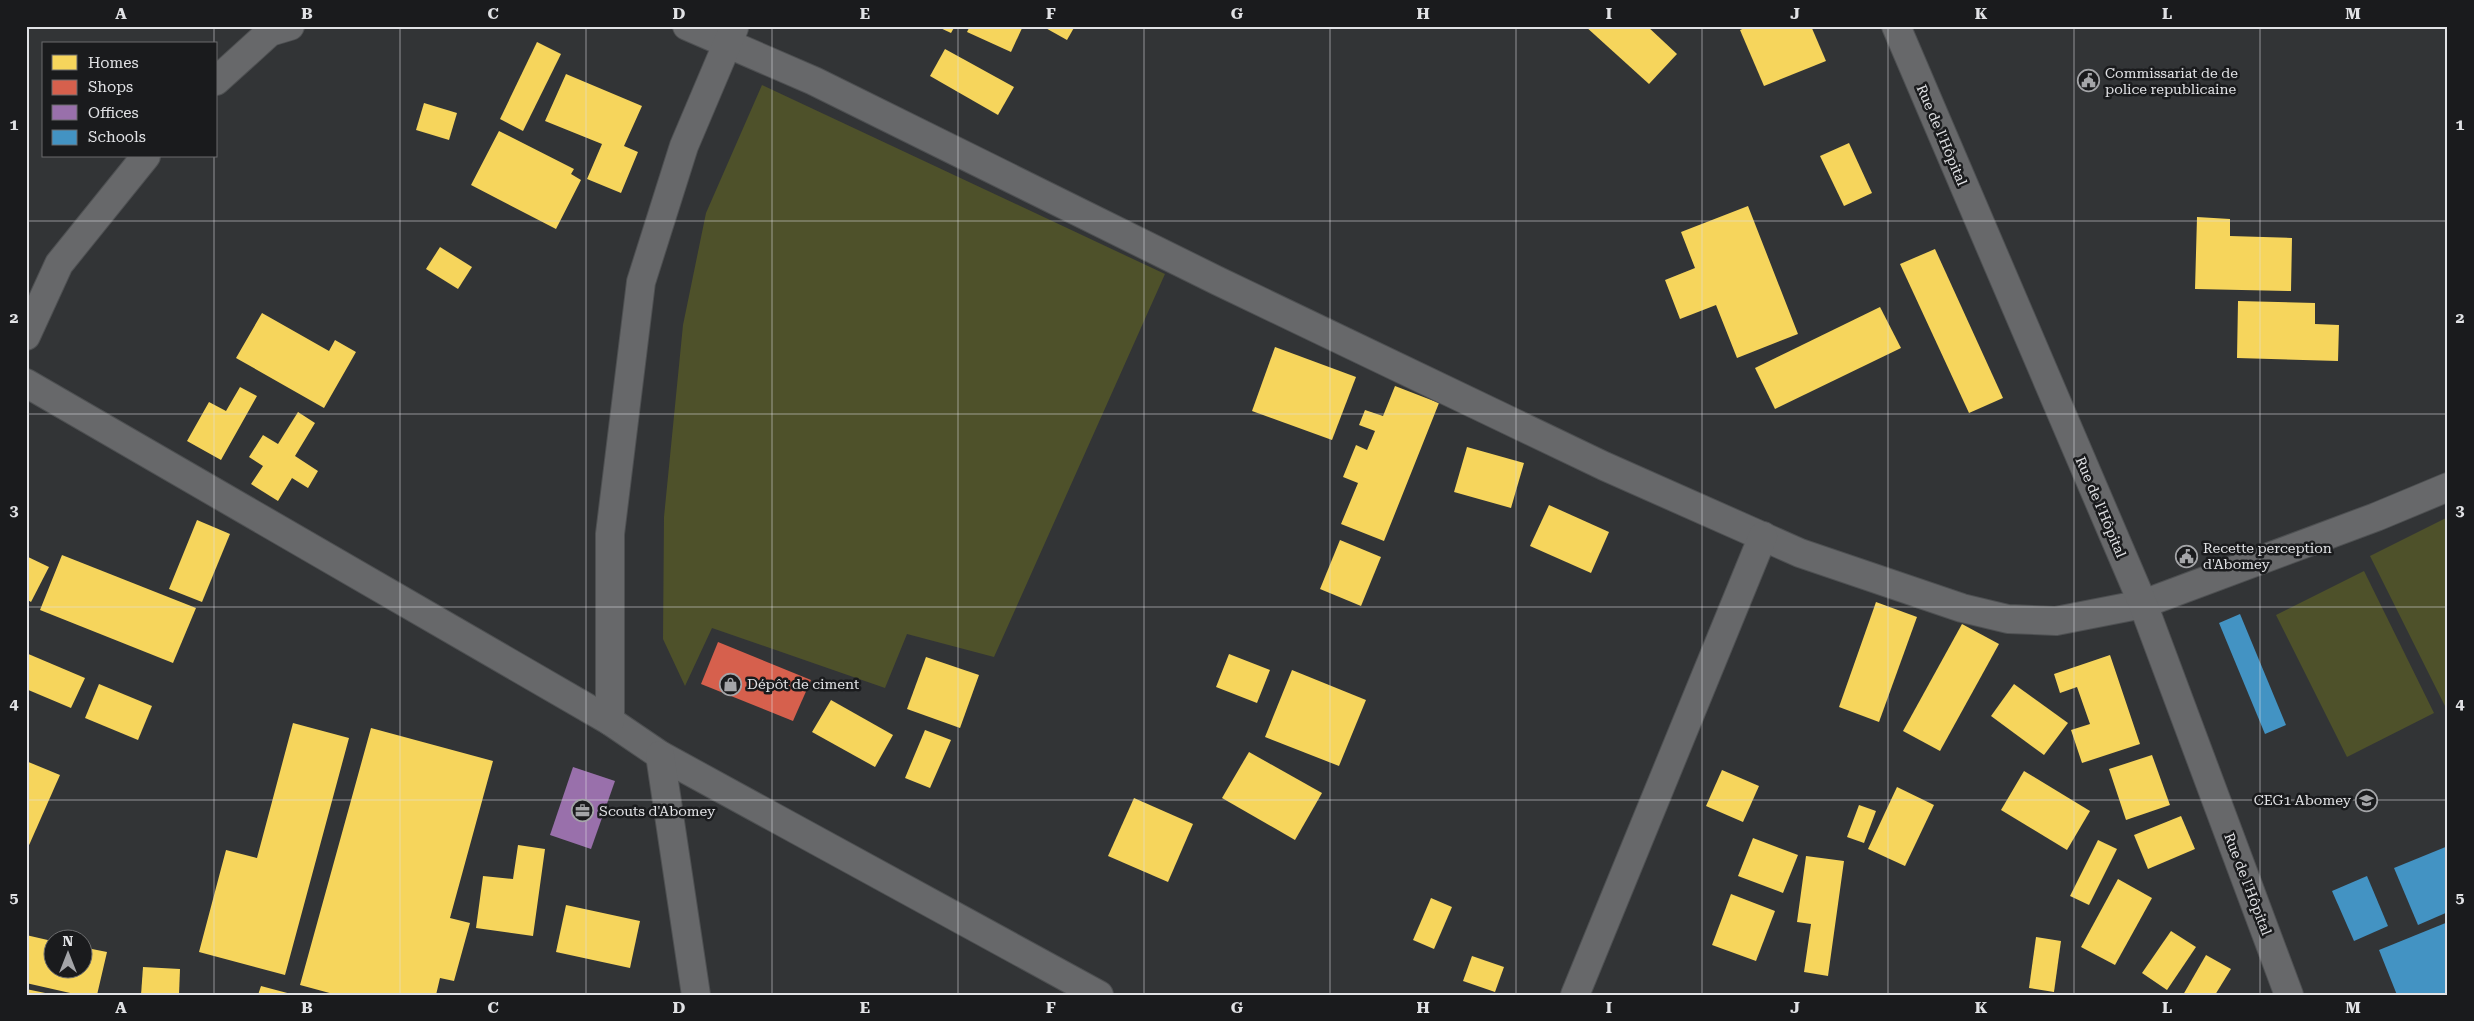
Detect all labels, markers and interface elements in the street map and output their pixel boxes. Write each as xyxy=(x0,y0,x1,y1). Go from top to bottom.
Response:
text: A xyxy=(115,4,127,23)
text: B xyxy=(301,4,313,23)
text: C xyxy=(487,4,499,23)
text: D xyxy=(673,4,686,23)
text: E xyxy=(860,4,870,23)
text: F xyxy=(1046,4,1056,23)
text: G xyxy=(1231,4,1244,23)
text: H xyxy=(1416,4,1430,23)
text: I xyxy=(1606,4,1612,23)
text: J xyxy=(1790,4,1800,23)
text: K xyxy=(1975,4,1988,23)
text: L xyxy=(2162,4,2172,23)
text: M xyxy=(2345,4,2361,23)
legend xyxy=(42,42,218,158)
text: Homes xyxy=(88,54,139,72)
place label: Commissariat de de police republicaine xyxy=(2105,65,2238,97)
public building icon: Commissariat de de police republicaine xyxy=(2077,69,2101,93)
text: Shops xyxy=(88,78,133,96)
street label: Rue de l'Hôpital xyxy=(1914,82,1971,189)
text: Offices xyxy=(88,104,139,122)
text: 1 xyxy=(10,115,19,134)
text: 1 xyxy=(2456,115,2465,134)
text: Schools xyxy=(88,128,146,146)
text: 2 xyxy=(10,308,19,327)
text: 2 xyxy=(2456,308,2465,327)
street label: Rue de l'Hôpital xyxy=(2073,454,2130,561)
text: 3 xyxy=(10,501,19,520)
text: 3 xyxy=(2456,501,2465,520)
place label: Recette perception d'Abomey xyxy=(2203,540,2332,572)
public building icon: Recette perception d'Abomey xyxy=(2175,544,2199,568)
shop icon: Dépôt de ciment xyxy=(719,672,743,696)
place label: Dépôt de ciment xyxy=(747,676,859,692)
text: 4 xyxy=(10,694,19,713)
text: 4 xyxy=(2456,694,2465,713)
school or university icon: CEG1 Abomey xyxy=(2355,788,2379,812)
place label: CEG1 Abomey xyxy=(2254,792,2352,808)
office icon: Scouts d'Abomey xyxy=(571,799,595,823)
place label: Scouts d'Abomey xyxy=(599,803,716,819)
street label: Rue de l'Hôpital xyxy=(2221,831,2275,938)
text: 5 xyxy=(10,888,19,907)
text: 5 xyxy=(2456,888,2465,907)
north arrow xyxy=(42,928,92,978)
text: N xyxy=(63,933,74,949)
text: A xyxy=(115,998,127,1017)
text: B xyxy=(301,998,313,1017)
text: C xyxy=(487,998,499,1017)
text: D xyxy=(673,998,686,1017)
text: E xyxy=(860,998,870,1017)
text: F xyxy=(1046,998,1056,1017)
text: G xyxy=(1231,998,1244,1017)
text: H xyxy=(1416,998,1430,1017)
text: I xyxy=(1606,998,1612,1017)
text: J xyxy=(1790,998,1800,1017)
text: K xyxy=(1975,998,1988,1017)
text: L xyxy=(2162,998,2172,1017)
text: M xyxy=(2345,998,2361,1017)

